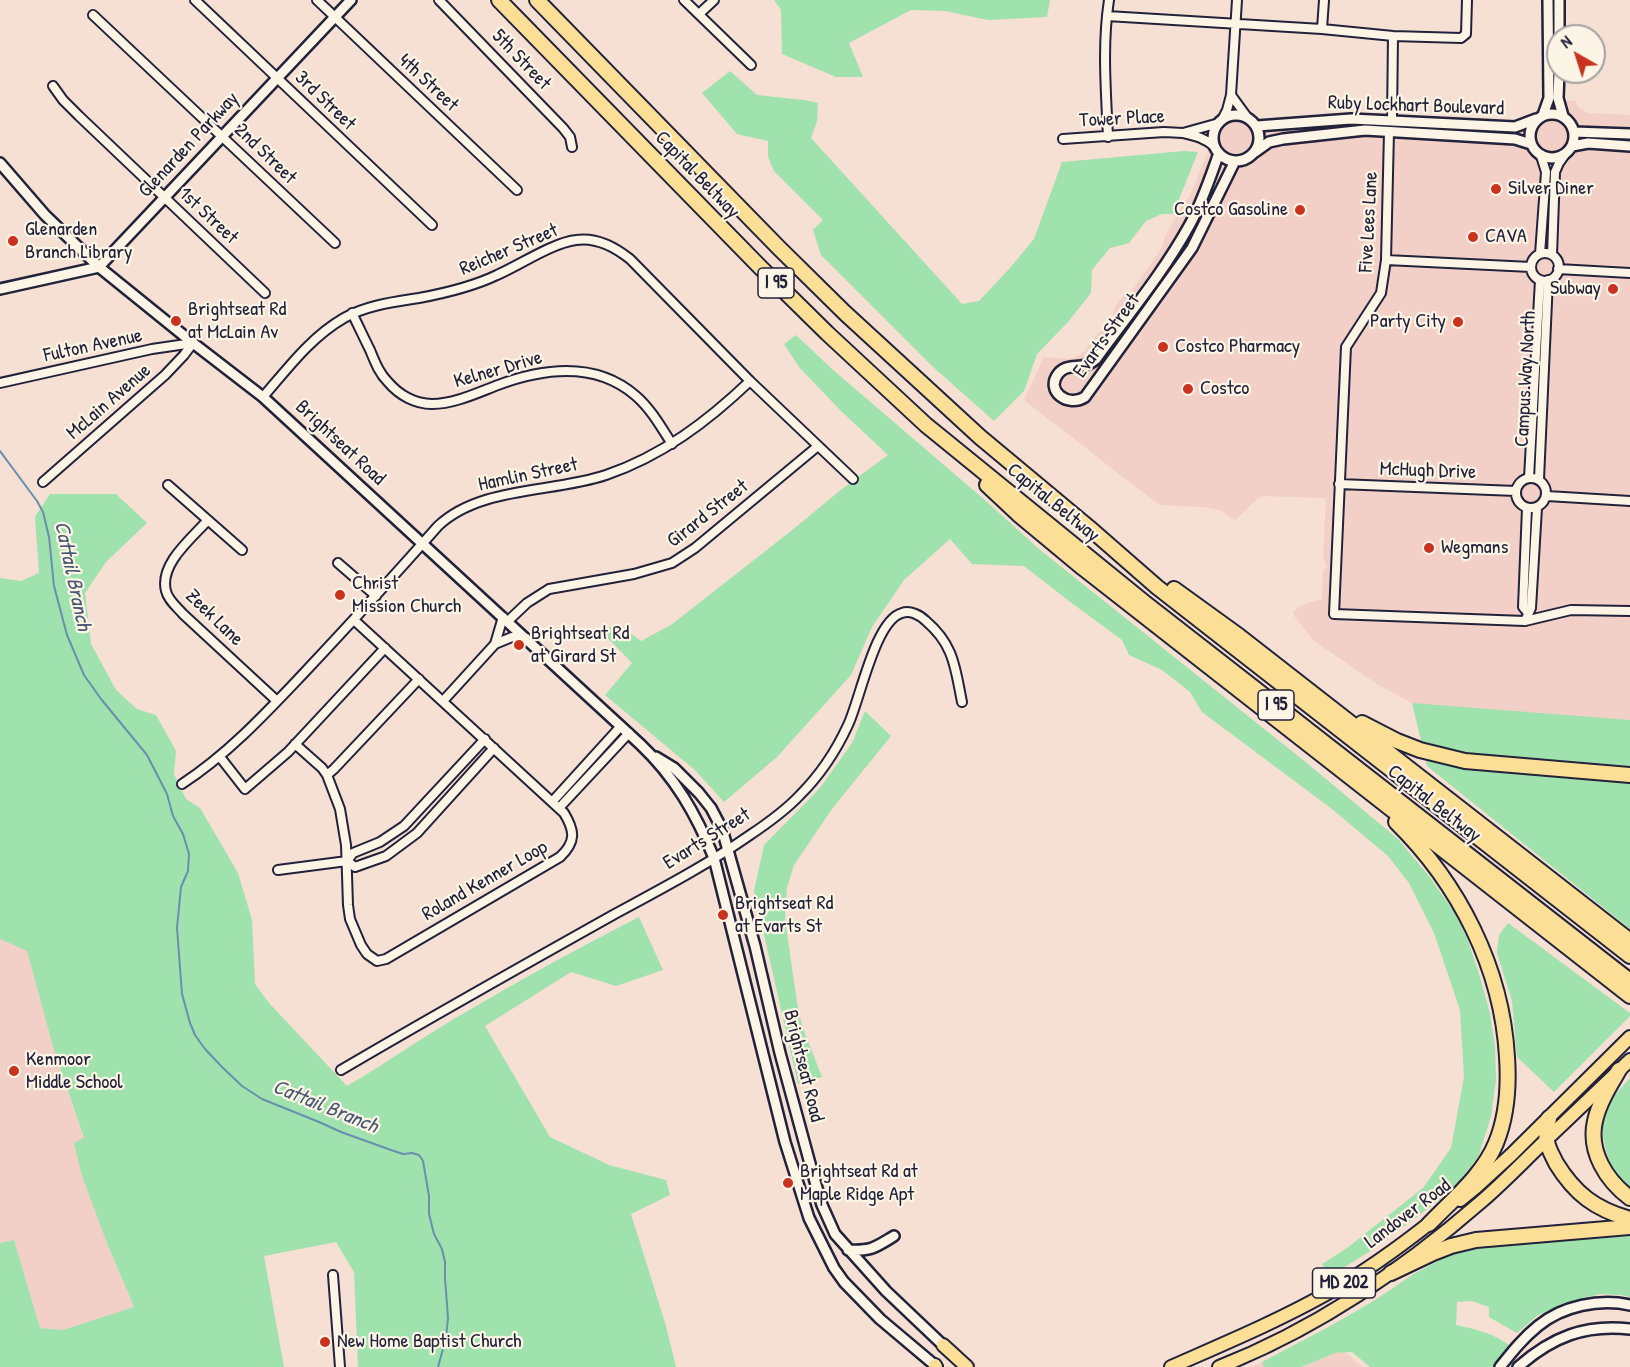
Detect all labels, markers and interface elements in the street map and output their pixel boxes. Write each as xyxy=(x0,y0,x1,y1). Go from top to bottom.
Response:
north arrow xyxy=(1546,24,1606,84)
street label: 5th Street xyxy=(486,25,556,95)
text: N xyxy=(1556,30,1576,53)
street label: 4th Street xyxy=(393,49,463,117)
street label: 3rd Street xyxy=(289,66,361,136)
street label: Glenarden Parkway xyxy=(134,87,244,203)
street label: Ruby Lockhart Boulevard xyxy=(1328,91,1504,121)
street label: Tower Place xyxy=(1079,105,1165,133)
street label: 2nd Street xyxy=(229,118,301,190)
street label: Capital Beltway xyxy=(649,126,745,224)
street label: Five Lees Lane xyxy=(1354,171,1384,273)
place label: Silver Diner xyxy=(1508,177,1594,201)
street label: 1st Street xyxy=(173,182,243,250)
marker: Silver Diner xyxy=(1489,182,1503,196)
place label: Costco Gasoline xyxy=(1174,198,1288,222)
marker: Costco Gasoline xyxy=(1293,203,1307,217)
place label: Glenarden Branch Library xyxy=(25,218,132,265)
street label: Reicher Street xyxy=(456,219,562,281)
place label: CAVA xyxy=(1485,225,1527,249)
marker: CAVA xyxy=(1466,230,1480,244)
marker: Glenarden Branch Library xyxy=(6,234,20,248)
road number: I 95 xyxy=(758,268,794,298)
place label: Subway xyxy=(1550,277,1601,301)
marker: Subway xyxy=(1606,282,1620,296)
street label: Evarts Street xyxy=(1068,289,1146,383)
place label: Brightseat Rd at McLain Av xyxy=(188,298,286,345)
place label: Party City xyxy=(1370,310,1446,334)
street label: Campus Way North xyxy=(1510,310,1542,448)
marker: Brightseat Rd at McLain Av xyxy=(169,314,183,328)
marker: Party City xyxy=(1451,315,1465,329)
street label: Fulton Avenue xyxy=(42,324,144,368)
place label: Costco Pharmacy xyxy=(1175,335,1300,359)
marker: Costco Pharmacy xyxy=(1156,340,1170,354)
street label: Kelner Drive xyxy=(451,346,545,394)
street label: McLain Avenue xyxy=(62,359,156,445)
place label: Costco xyxy=(1200,377,1249,401)
marker: Costco xyxy=(1181,382,1195,396)
street label: Brightseat Road xyxy=(290,395,390,491)
street label: Hamlin Street xyxy=(476,453,580,497)
street label: McHugh Drive xyxy=(1379,457,1477,485)
street label: Capital Beltway xyxy=(1002,458,1104,548)
street label: Girard Street xyxy=(663,475,753,553)
water label: Cattail Branch xyxy=(48,519,96,633)
place label: Wegmans xyxy=(1441,536,1508,560)
marker: Wegmans xyxy=(1422,541,1436,555)
place label: Christ Mission Church xyxy=(352,572,461,619)
street label: Zeek Lane xyxy=(180,585,248,651)
marker: Christ Mission Church xyxy=(333,588,347,602)
place label: Brightseat Rd at Girard St xyxy=(531,622,629,669)
marker: Brightseat Rd at Girard St xyxy=(512,638,526,652)
road number: I 95 xyxy=(1258,690,1294,720)
street label: Capital Beltway xyxy=(1382,760,1486,848)
street label: Evarts Street xyxy=(659,803,755,875)
street label: Roland Kenner Loop xyxy=(418,835,552,927)
place label: Brightseat Rd at Evarts St xyxy=(735,892,833,939)
marker: Brightseat Rd at Evarts St xyxy=(716,908,730,922)
street label: Brightseat Road xyxy=(778,1008,828,1124)
place label: Kenmoor Middle School xyxy=(26,1048,123,1095)
marker: Kenmoor Middle School xyxy=(7,1064,21,1078)
water label: Cattail Branch xyxy=(269,1075,381,1139)
place label: Brightseat Rd at Maple Ridge Apt xyxy=(800,1160,918,1207)
street label: Landover Road xyxy=(1360,1174,1456,1254)
marker: Brightseat Rd at Maple Ridge Apt xyxy=(781,1176,795,1190)
road number: MD 202 xyxy=(1312,1268,1376,1298)
place label: New Home Baptist Church xyxy=(337,1330,521,1354)
marker: New Home Baptist Church xyxy=(318,1335,332,1349)

